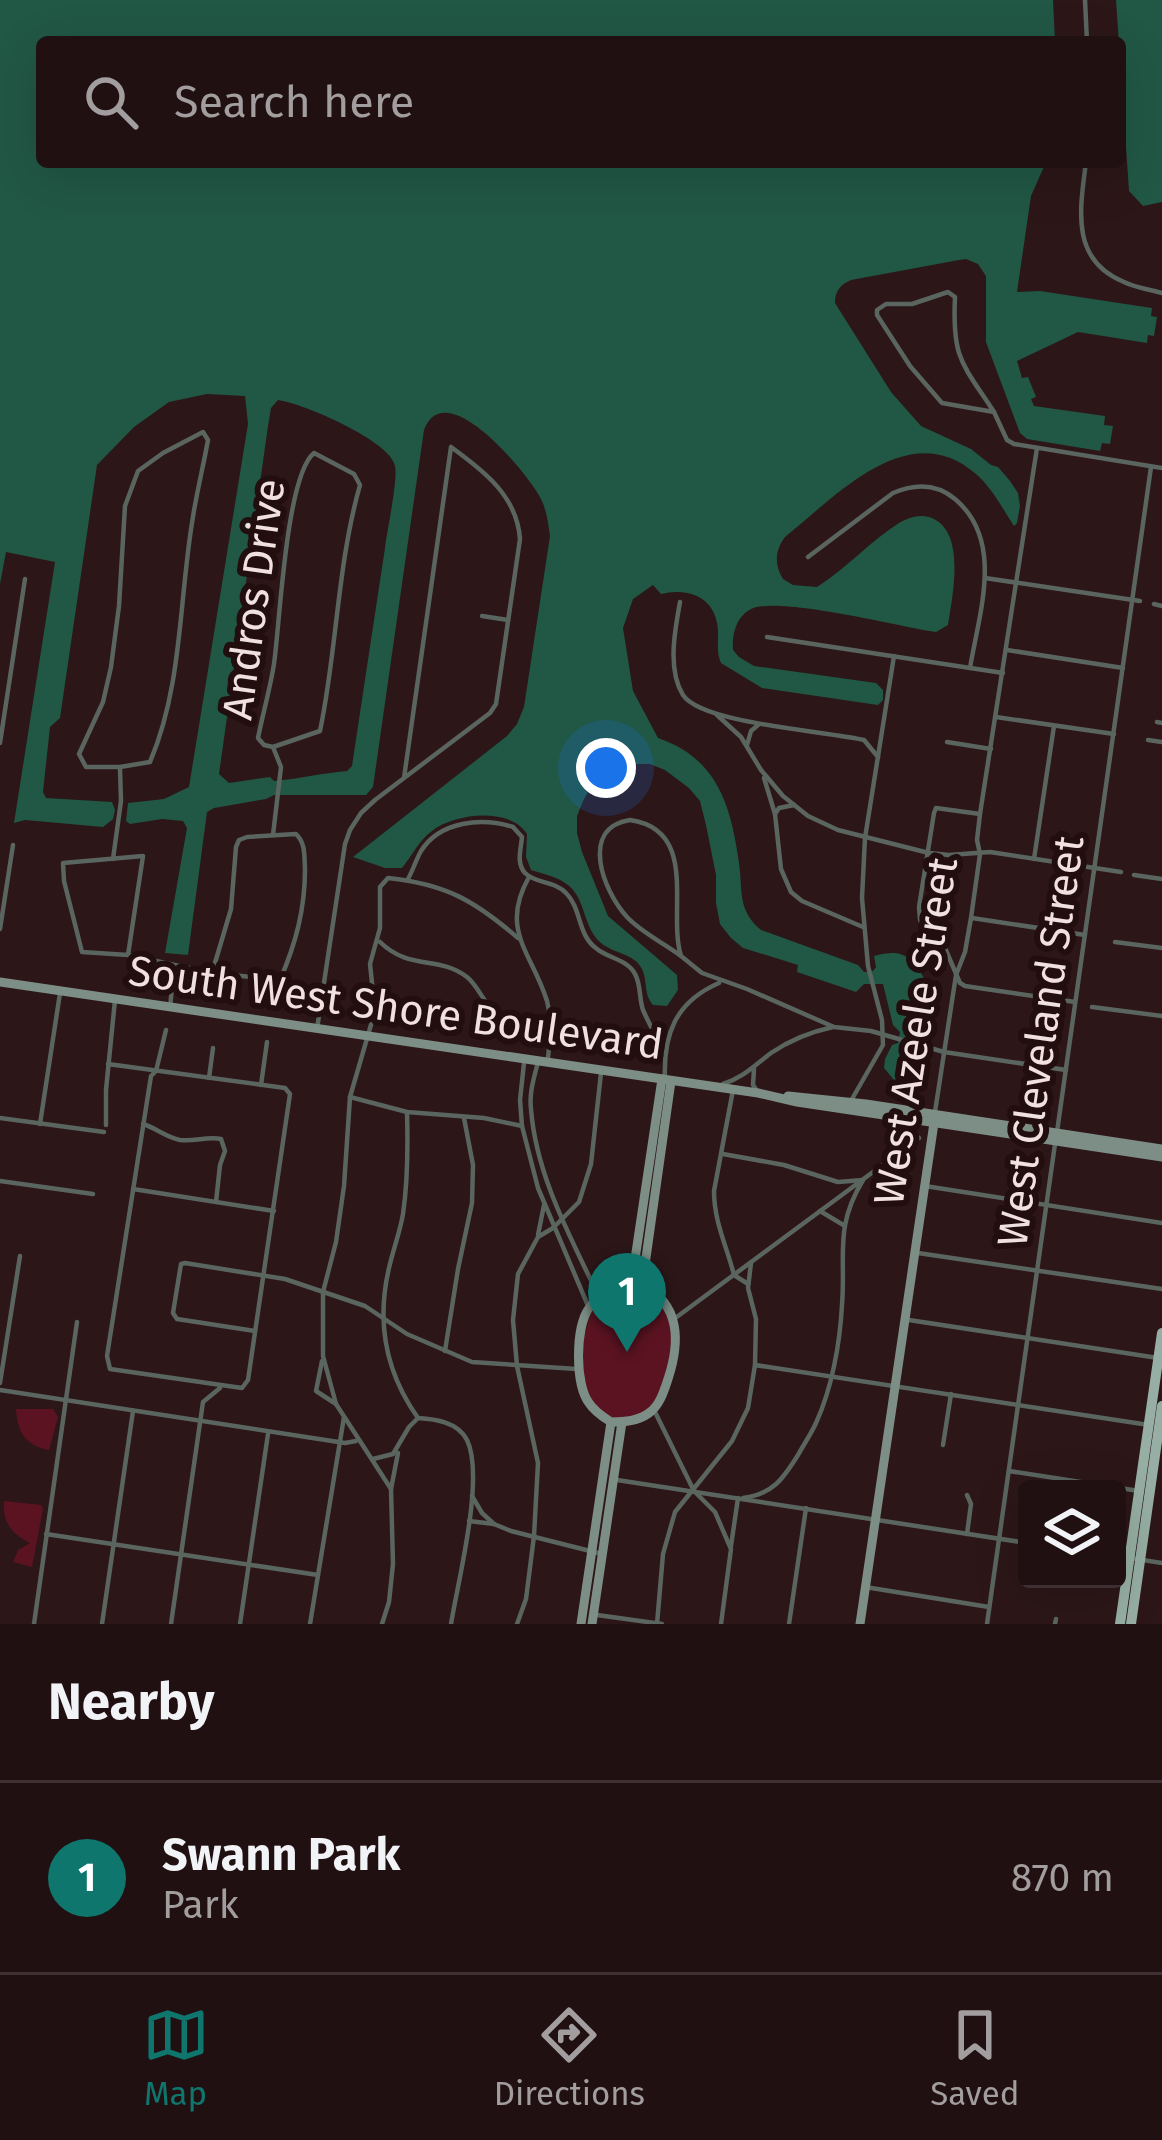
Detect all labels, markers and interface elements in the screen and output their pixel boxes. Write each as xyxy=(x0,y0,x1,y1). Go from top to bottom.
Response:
search box xyxy=(36,36,1126,168)
icon: search xyxy=(78,69,144,135)
text: Search here xyxy=(174,75,414,129)
street label: Andros Drive xyxy=(212,476,296,723)
your location xyxy=(576,738,636,798)
street label: West Cleveland Street xyxy=(987,832,1095,1250)
street label: West Azeele Street xyxy=(864,853,968,1208)
street label: South West Shore Boulevard xyxy=(125,946,666,1070)
pin: 1 xyxy=(588,1253,666,1352)
map controls xyxy=(1018,1480,1126,1588)
button: layers xyxy=(1018,1480,1126,1588)
text: Nearby xyxy=(48,1671,214,1733)
text: Swann Park xyxy=(162,1828,400,1882)
text: 1 xyxy=(78,1855,96,1901)
text: 870 m xyxy=(1011,1855,1114,1901)
text: Park xyxy=(162,1882,239,1928)
tab: Map xyxy=(143,2002,209,2114)
tab: Directions xyxy=(494,2002,645,2114)
tab: Saved xyxy=(930,2002,1019,2114)

